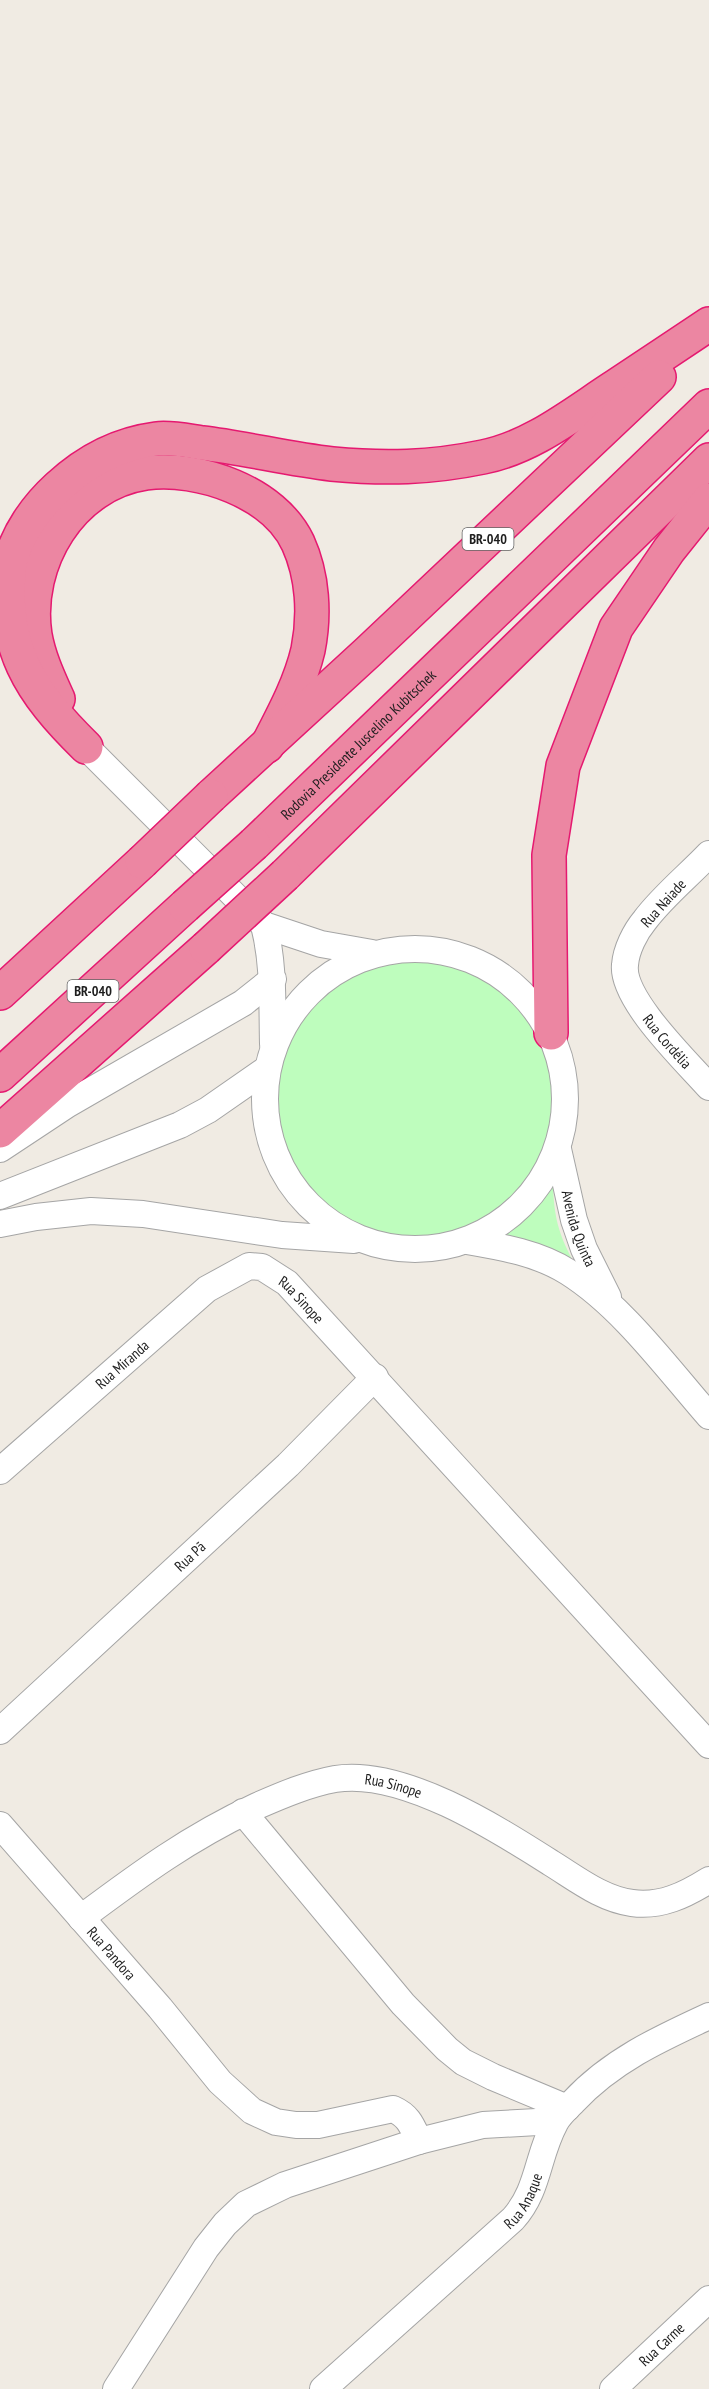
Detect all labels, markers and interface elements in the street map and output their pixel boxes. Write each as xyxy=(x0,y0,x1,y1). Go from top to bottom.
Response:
road number: BR-040 xyxy=(462,528,514,550)
street label: Rodovia Presidente Juscelino Kubitschek xyxy=(276,665,439,823)
street label: Rua Naiade xyxy=(636,875,690,931)
road number: BR-040 xyxy=(68,980,118,1002)
street label: Rua Cordélia xyxy=(639,1010,696,1072)
street label: Avenida Quinta xyxy=(558,1188,601,1269)
street label: Rua Sinope xyxy=(276,1271,328,1327)
street label: Rua Miranda xyxy=(91,1335,152,1393)
street label: Rua Pã xyxy=(170,1537,209,1575)
street label: Rua Sinope xyxy=(364,1769,425,1802)
street label: Rua Pandora xyxy=(83,1922,140,1984)
street label: Rua Anaque xyxy=(499,2171,546,2233)
street label: Rua Carme xyxy=(634,2318,688,2370)

